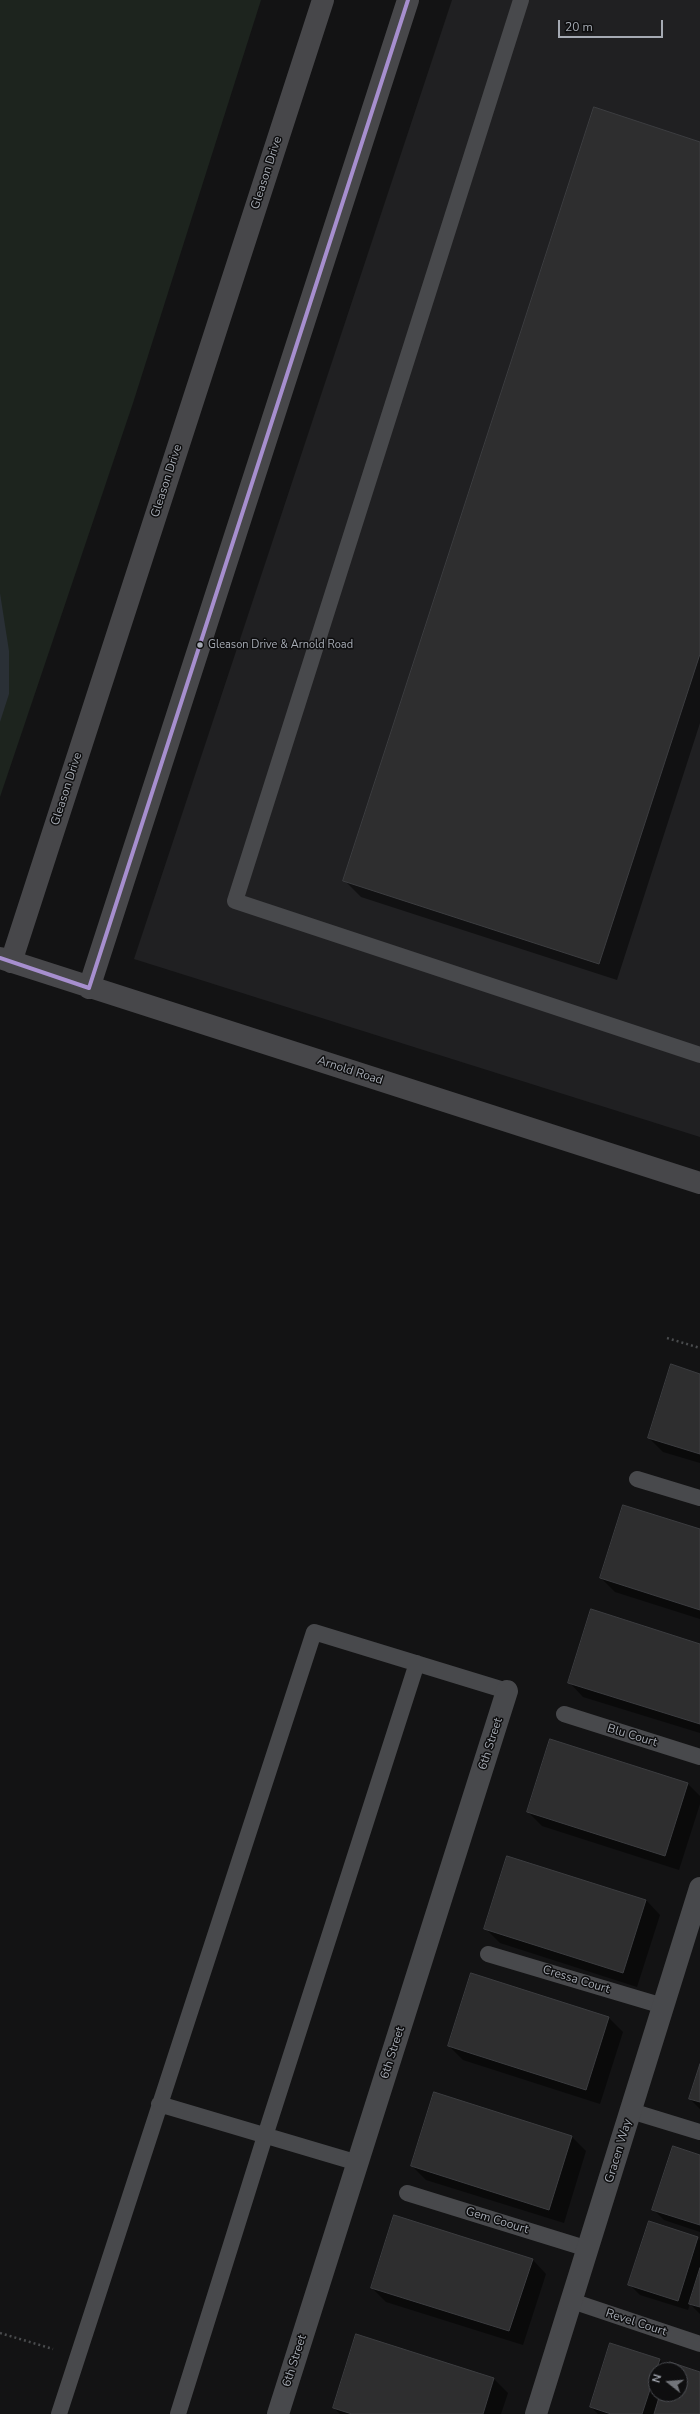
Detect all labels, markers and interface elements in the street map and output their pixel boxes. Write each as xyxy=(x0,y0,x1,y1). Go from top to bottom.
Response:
scale bar xyxy=(560,12,665,38)
text: 20 m xyxy=(565,19,593,35)
street label: Gleason Drive xyxy=(248,135,286,211)
street label: Gleason Drive xyxy=(148,443,186,519)
place label: Gleason Drive & Arnold Road xyxy=(208,638,353,652)
marker: Gleason Drive & Arnold Road xyxy=(195,640,205,650)
street label: Gleason Drive xyxy=(48,751,86,827)
street label: Arnold Road xyxy=(315,1054,385,1088)
street label: 6th Street xyxy=(476,1716,506,1772)
street label: Blu Court xyxy=(605,1722,659,1750)
street label: Cressa Court xyxy=(541,1963,611,1997)
street label: 6th Street xyxy=(378,2025,408,2081)
street label: Gracen Way xyxy=(602,2117,636,2185)
street label: Gem Coourt xyxy=(464,2205,530,2237)
street label: Revel Court xyxy=(604,2306,668,2340)
street label: 6th Street xyxy=(280,2333,310,2389)
north arrow xyxy=(648,2362,688,2402)
text: N xyxy=(649,2373,665,2385)

